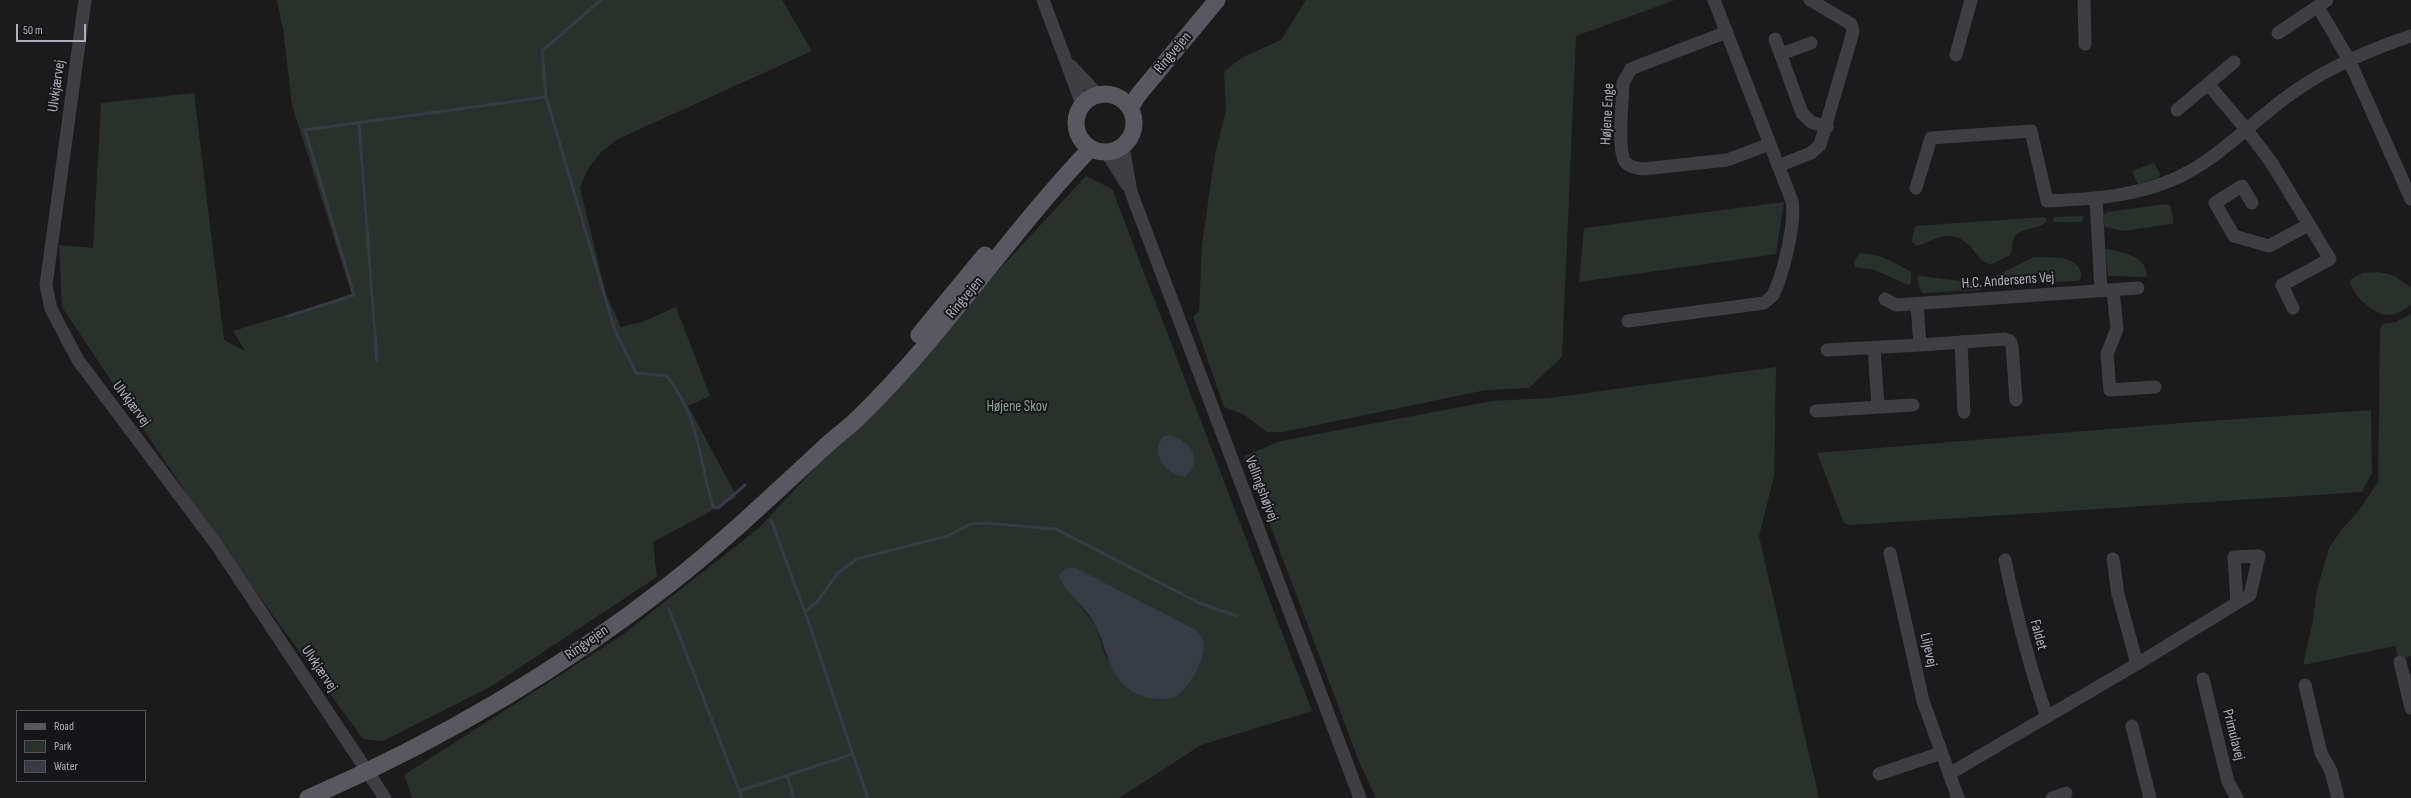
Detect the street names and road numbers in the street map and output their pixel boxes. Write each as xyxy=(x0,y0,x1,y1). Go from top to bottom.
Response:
street label: Ringvejen xyxy=(1150,29,1196,77)
street label: Ulvkjærvej xyxy=(44,59,70,113)
street label: Højene Enge xyxy=(1597,83,1619,145)
street label: H.C. Andersens Vej xyxy=(1961,269,2055,293)
street label: Ringvejen xyxy=(942,274,988,322)
street label: Ulvkjærvej xyxy=(108,378,154,430)
street label: Vellingshøjvej xyxy=(1240,454,1282,524)
street label: Faldet xyxy=(2025,618,2051,652)
street label: Ringvejen xyxy=(562,622,612,664)
street label: Liljevej xyxy=(1915,631,1941,669)
street label: Ulvkjærvej xyxy=(297,642,341,696)
street label: Primulavej xyxy=(2218,708,2248,762)

